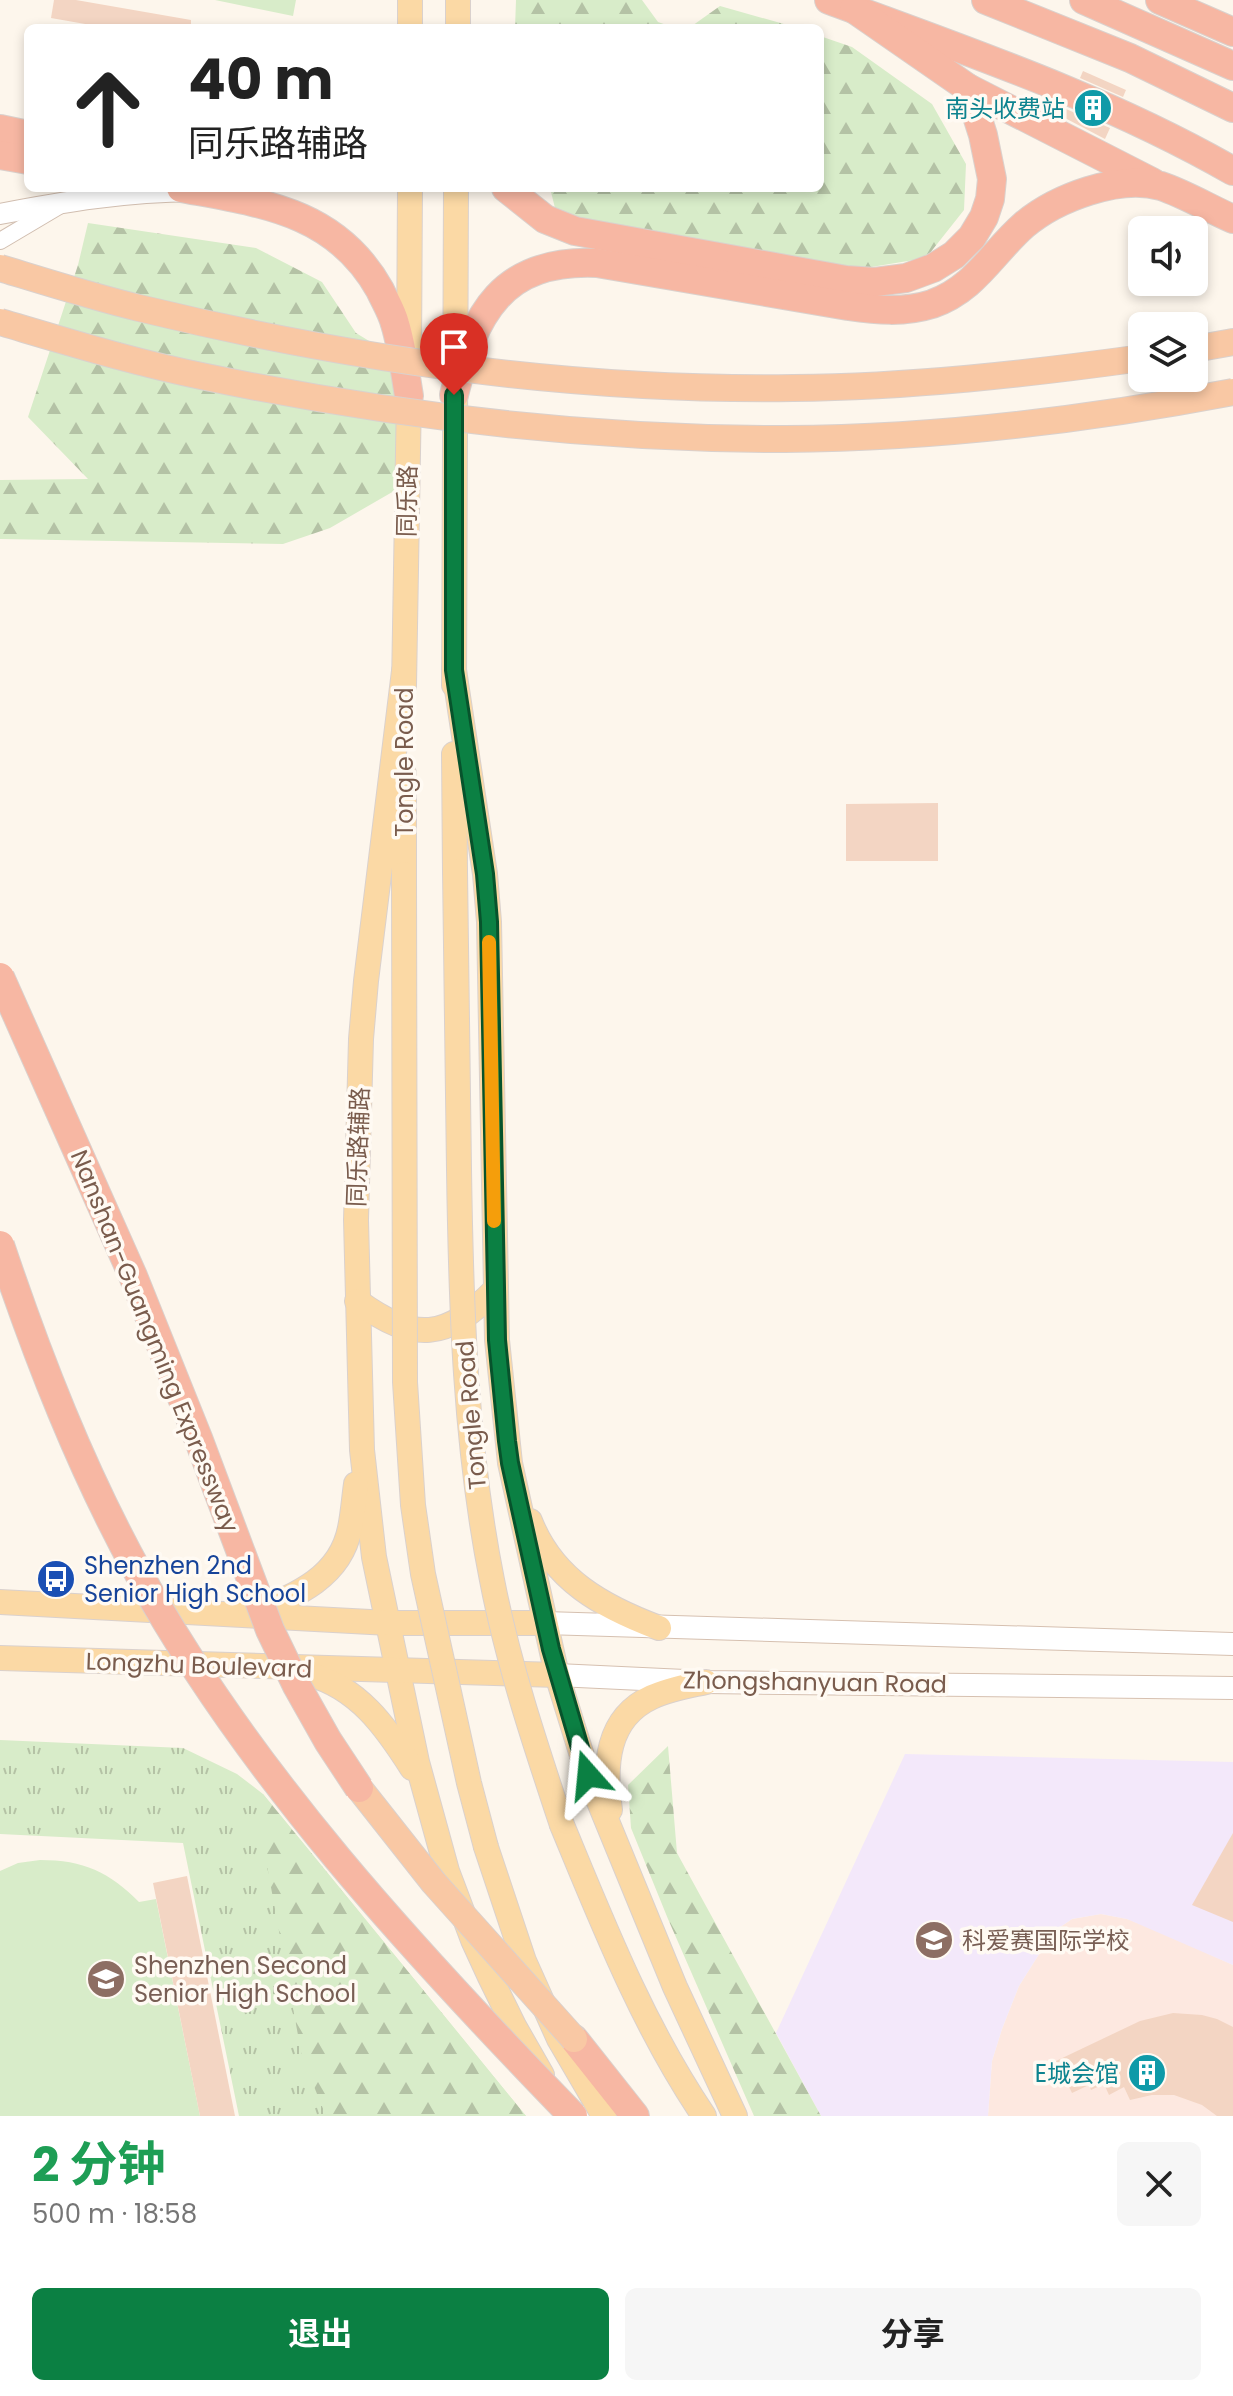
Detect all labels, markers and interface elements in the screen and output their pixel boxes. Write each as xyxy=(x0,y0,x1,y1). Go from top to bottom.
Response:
text: 40 m xyxy=(188,40,334,119)
icon: ahead xyxy=(56,56,160,160)
building icon: 南头收费站 xyxy=(1072,87,1114,129)
place label: 南头收费站 xyxy=(945,92,1065,125)
text: 同乐路辅路 xyxy=(188,118,368,169)
map controls xyxy=(1128,216,1208,392)
button: sound xyxy=(1128,216,1208,296)
button: layers xyxy=(1128,312,1208,392)
pin xyxy=(420,313,488,395)
icon: arrive xyxy=(432,325,476,369)
street label: 同乐路 xyxy=(390,465,424,537)
street label: Tongle Road xyxy=(388,687,421,837)
street label: 同乐路辅路 xyxy=(339,1086,377,1208)
street label: Nanshan-Guangming Expressway xyxy=(63,1145,247,1538)
street label: Tongle Road xyxy=(448,1339,494,1491)
place label: Shenzhen 2nd Senior High School xyxy=(84,1549,306,1610)
bus stop icon: Shenzhen 2nd Senior High School xyxy=(35,1558,77,1600)
street label: Longzhu Boulevard xyxy=(85,1645,313,1685)
street label: Zhongshanyuan Road xyxy=(683,1663,947,1701)
position arrow xyxy=(546,1733,630,1817)
school or university icon: 科爱赛国际学校 xyxy=(913,1919,955,1961)
place label: 科爱赛国际学校 xyxy=(962,1924,1130,1957)
place label: Shenzhen Second Senior High School xyxy=(134,1949,356,2010)
school or university icon: Shenzhen Second Senior High School xyxy=(85,1958,127,2000)
building icon: E城会馆 xyxy=(1126,2052,1168,2094)
place label: E城会馆 xyxy=(1035,2057,1119,2090)
text: 2 分钟 xyxy=(32,2131,166,2198)
button: close xyxy=(1117,2142,1201,2226)
text: 500 m · 18:58 xyxy=(32,2196,197,2232)
button: 退出 xyxy=(32,2288,609,2380)
button: 分享 xyxy=(625,2288,1201,2380)

